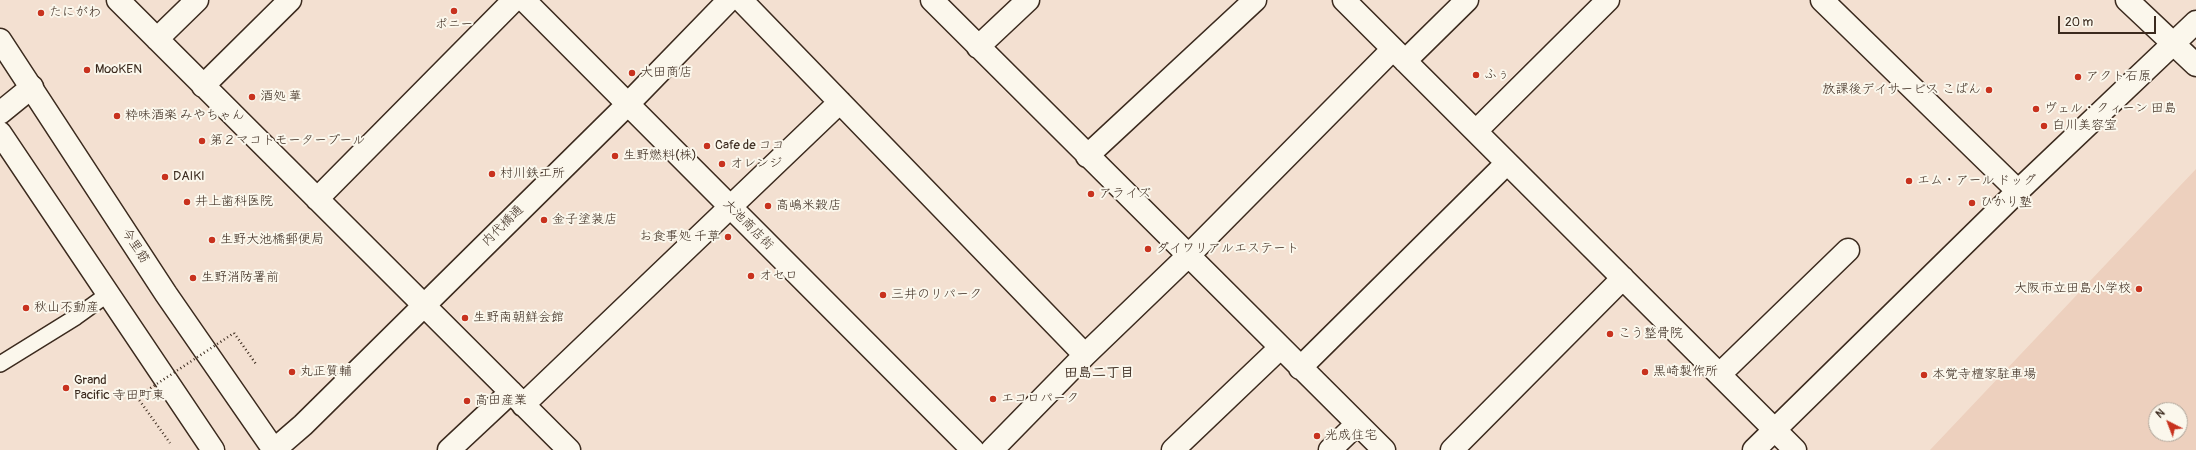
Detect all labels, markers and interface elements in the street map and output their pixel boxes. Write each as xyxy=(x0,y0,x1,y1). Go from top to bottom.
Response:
place label: たにがわ xyxy=(49,5,101,21)
marker: ポニー xyxy=(449,6,459,16)
marker: たにがわ xyxy=(36,8,46,18)
scale bar xyxy=(2060,8,2158,34)
text: 20 m xyxy=(2065,15,2093,30)
place label: ポニー xyxy=(435,17,473,33)
place label: MooKEN xyxy=(95,62,142,78)
marker: MooKEN xyxy=(82,65,92,75)
place label: 大田商店 xyxy=(640,65,692,81)
place label: ふぅ xyxy=(1484,67,1510,83)
marker: 大田商店 xyxy=(627,68,637,78)
place label: アクト石原 xyxy=(2086,69,2151,85)
marker: ふぅ xyxy=(1471,70,1481,80)
marker: アクト石原 xyxy=(2073,72,2083,82)
place label: 放課後デイサービス こぱん xyxy=(1822,82,1981,98)
marker: 放課後デイサービス こぱん xyxy=(1984,85,1994,95)
place label: 酒処 華 xyxy=(260,89,302,105)
marker: 酒処 華 xyxy=(247,92,257,102)
place label: ヴェル・クィーン 田島 xyxy=(2044,101,2177,117)
marker: ヴェル・クィーン 田島 xyxy=(2031,104,2041,114)
place label: 粋味酒楽 みやちゃん xyxy=(125,108,245,124)
marker: 粋味酒楽 みやちゃん xyxy=(112,111,122,121)
place label: 白川美容室 xyxy=(2052,118,2117,134)
marker: 白川美容室 xyxy=(2039,121,2049,131)
place label: 第２マコトモータープール xyxy=(210,133,365,149)
marker: 第２マコトモータープール xyxy=(197,136,207,146)
place label: Cafe de ココ xyxy=(715,138,785,154)
marker: Cafe de ココ xyxy=(702,141,712,151)
place label: 生野燃料(株) xyxy=(623,148,697,164)
marker: 生野燃料(株) xyxy=(610,151,620,161)
place label: オレンジ xyxy=(730,156,782,172)
marker: オレンジ xyxy=(717,159,727,169)
place label: 村川鉄工所 xyxy=(500,166,565,182)
place label: DAIKI xyxy=(173,169,205,185)
marker: 村川鉄工所 xyxy=(487,169,497,179)
marker: DAIKI xyxy=(160,172,170,182)
place label: エム・アール ドッグ xyxy=(1917,173,2036,189)
marker: エム・アール ドッグ xyxy=(1904,176,1914,186)
place label: アライズ xyxy=(1099,186,1151,202)
marker: アライズ xyxy=(1086,189,1096,199)
place label: 井上歯科医院 xyxy=(195,194,273,210)
place label: ひかり塾 xyxy=(1980,195,2032,211)
marker: 井上歯科医院 xyxy=(182,197,192,207)
street label: 大池商店街 xyxy=(720,197,776,253)
place label: 高嶋米穀店 xyxy=(776,198,841,214)
marker: ひかり塾 xyxy=(1967,198,1977,208)
marker: 高嶋米穀店 xyxy=(763,201,773,211)
street label: 内代橋通 xyxy=(479,202,527,250)
place label: 金子塗装店 xyxy=(552,212,617,228)
marker: 金子塗装店 xyxy=(539,215,549,225)
street label: 今里筋 xyxy=(118,225,152,267)
place label: お食事処 千草 xyxy=(639,229,720,245)
place label: 生野大池橋郵便局 xyxy=(220,232,324,248)
marker: お食事処 千草 xyxy=(723,232,733,242)
marker: 生野大池橋郵便局 xyxy=(207,235,217,245)
place label: ダイワリアルエステート xyxy=(1156,241,1299,257)
marker: ダイワリアルエステート xyxy=(1143,244,1153,254)
place label: オセロ xyxy=(759,268,798,284)
place label: 生野消防署前 xyxy=(201,270,279,286)
marker: オセロ xyxy=(746,271,756,281)
marker: 生野消防署前 xyxy=(188,273,198,283)
place label: 大阪市立田島小学校 xyxy=(2014,281,2131,297)
marker: 大阪市立田島小学校 xyxy=(2134,284,2144,294)
place label: 三井のリパーク xyxy=(891,287,982,303)
marker: 三井のリパーク xyxy=(878,290,888,300)
place label: 秋山不動産 xyxy=(34,300,99,316)
marker: 秋山不動産 xyxy=(21,303,31,313)
place label: 生野南朝鮮会館 xyxy=(473,310,564,326)
marker: 生野南朝鮮会館 xyxy=(460,313,470,323)
place label: こう整骨院 xyxy=(1618,326,1683,342)
marker: こう整骨院 xyxy=(1605,329,1615,339)
place label: 丸正質輔 xyxy=(300,364,352,380)
place label: 黒崎製作所 xyxy=(1653,364,1718,380)
district label: 田島二丁目 xyxy=(1064,365,1134,381)
marker: 丸正質輔 xyxy=(287,367,297,377)
marker: 黒崎製作所 xyxy=(1640,367,1650,377)
place label: 本覚寺檀家駐車場 xyxy=(1932,367,2036,383)
marker: 本覚寺檀家駐車場 xyxy=(1919,370,1929,380)
place label: Grand Pacific 寺田町東 xyxy=(74,373,165,404)
marker: Grand Pacific 寺田町東 xyxy=(61,383,71,393)
place label: エコロパーク xyxy=(1001,391,1079,407)
place label: 高田産業 xyxy=(475,393,527,409)
marker: エコロパーク xyxy=(988,394,998,404)
marker: 高田産業 xyxy=(462,396,472,406)
north arrow xyxy=(2148,402,2188,442)
text: N xyxy=(2153,406,2167,421)
place label: 光成住宅 xyxy=(1325,428,1377,444)
marker: 光成住宅 xyxy=(1312,431,1322,441)

